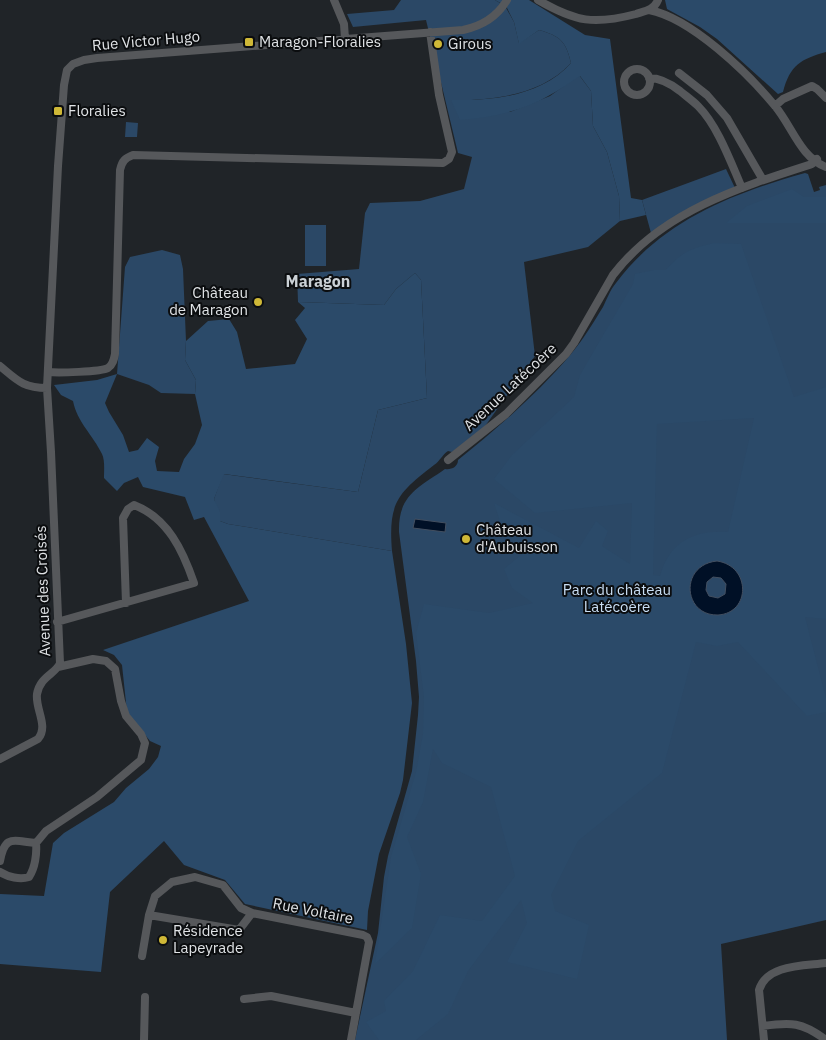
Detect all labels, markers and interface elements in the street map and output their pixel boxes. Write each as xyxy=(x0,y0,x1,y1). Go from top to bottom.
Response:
street label: Rue Victor Hugo xyxy=(91,26,201,55)
place label: Maragon-Floralies xyxy=(259,32,381,51)
place label: Girous xyxy=(448,34,492,53)
marker: Maragon-Floralies xyxy=(243,36,255,48)
marker: Girous xyxy=(432,38,444,50)
place label: Floralies xyxy=(68,101,126,120)
marker: Floralies xyxy=(52,105,64,117)
district label: Maragon xyxy=(286,271,350,291)
place label: Château de Maragon xyxy=(169,283,248,319)
marker: Château de Maragon xyxy=(252,296,264,308)
street label: Avenue Latécoère xyxy=(459,339,560,435)
place label: Château d'Aubuisson xyxy=(476,520,558,556)
street label: Avenue des Croisés xyxy=(31,525,54,657)
marker: Château d'Aubuisson xyxy=(460,533,472,545)
park label: Parc du château Latécoère xyxy=(563,580,671,616)
street label: Rue Voltaire xyxy=(271,893,355,928)
place label: Résidence Lapeyrade xyxy=(173,921,243,957)
marker: Résidence Lapeyrade xyxy=(157,934,169,946)

